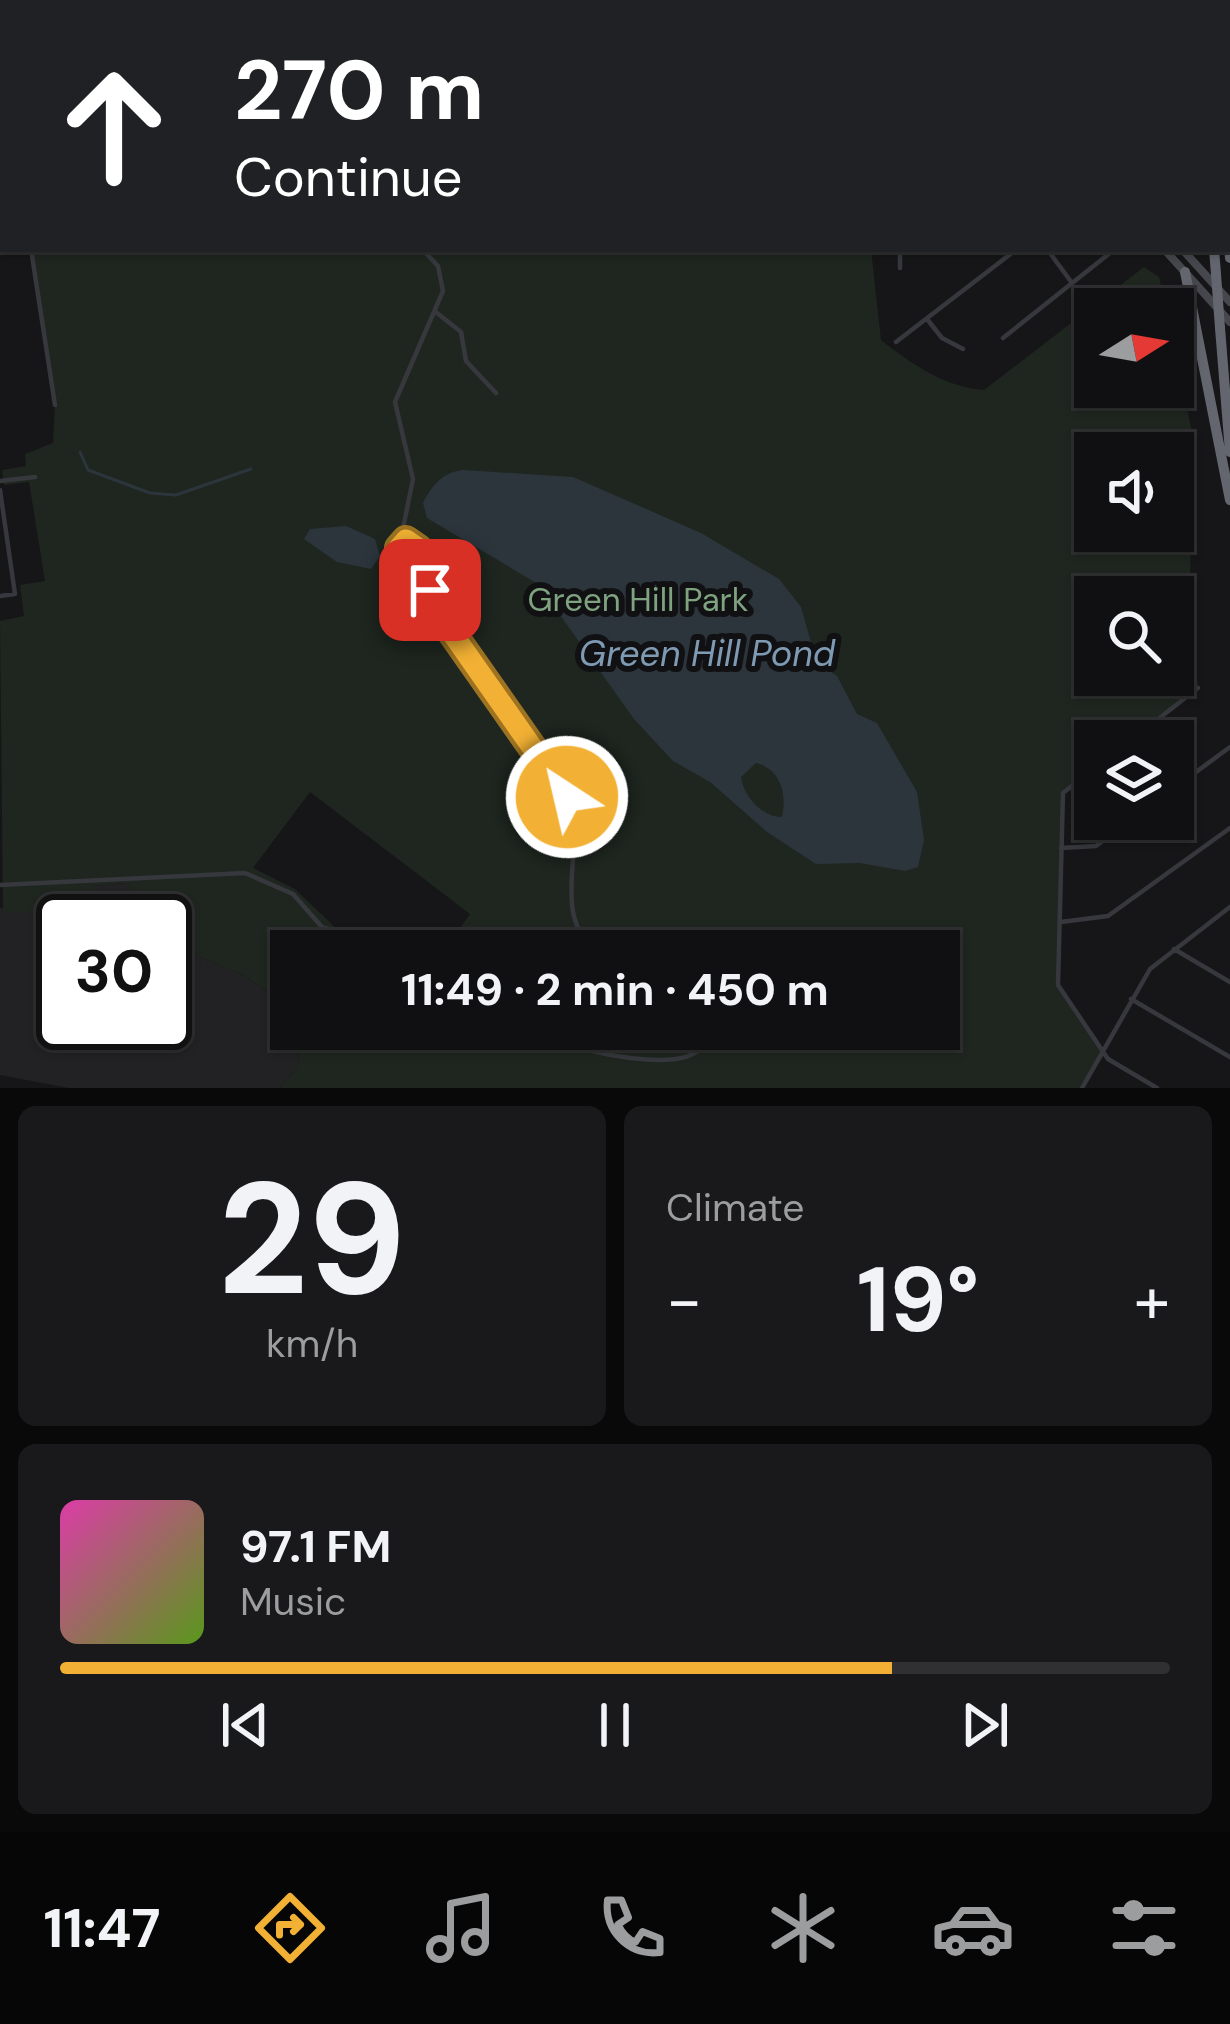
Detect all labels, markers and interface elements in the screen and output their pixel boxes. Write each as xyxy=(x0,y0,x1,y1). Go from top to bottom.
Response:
text: 270 m xyxy=(234,36,484,145)
icon: ahead xyxy=(36,48,192,204)
text: Continue xyxy=(234,142,462,213)
north arrow xyxy=(1074,288,1194,408)
map controls xyxy=(1074,288,1194,840)
button: sound xyxy=(1074,432,1194,552)
pin xyxy=(379,539,481,641)
icon: arrive xyxy=(397,557,463,623)
button: search xyxy=(1074,576,1194,696)
park label: Green Hill Park xyxy=(528,578,749,621)
water label: Green Hill Pond xyxy=(579,630,836,677)
button: layers xyxy=(1074,720,1194,840)
position arrow xyxy=(504,734,630,860)
speed limit sign: 30 xyxy=(36,894,192,1050)
text: 11:49 · 2 min · 450 m xyxy=(401,960,829,1019)
text: 29 xyxy=(218,1138,406,1341)
text: Climate xyxy=(666,1182,804,1233)
text: 19° xyxy=(857,1242,979,1359)
text: − xyxy=(666,1258,702,1343)
text: + xyxy=(1134,1258,1170,1343)
text: km/h xyxy=(266,1318,358,1369)
text: 97.1 FM xyxy=(240,1517,391,1576)
text: Music xyxy=(240,1576,346,1627)
icon: previous xyxy=(212,1692,278,1758)
icon: pause xyxy=(582,1692,648,1758)
icon: next xyxy=(952,1692,1018,1758)
icon: directions xyxy=(248,1886,332,1970)
icon: music xyxy=(419,1886,503,1970)
icon: phone xyxy=(590,1886,674,1970)
icon: climate xyxy=(761,1886,845,1970)
icon: car xyxy=(931,1886,1015,1970)
icon: filters xyxy=(1102,1886,1186,1970)
text: 11:47 xyxy=(43,1893,161,1964)

